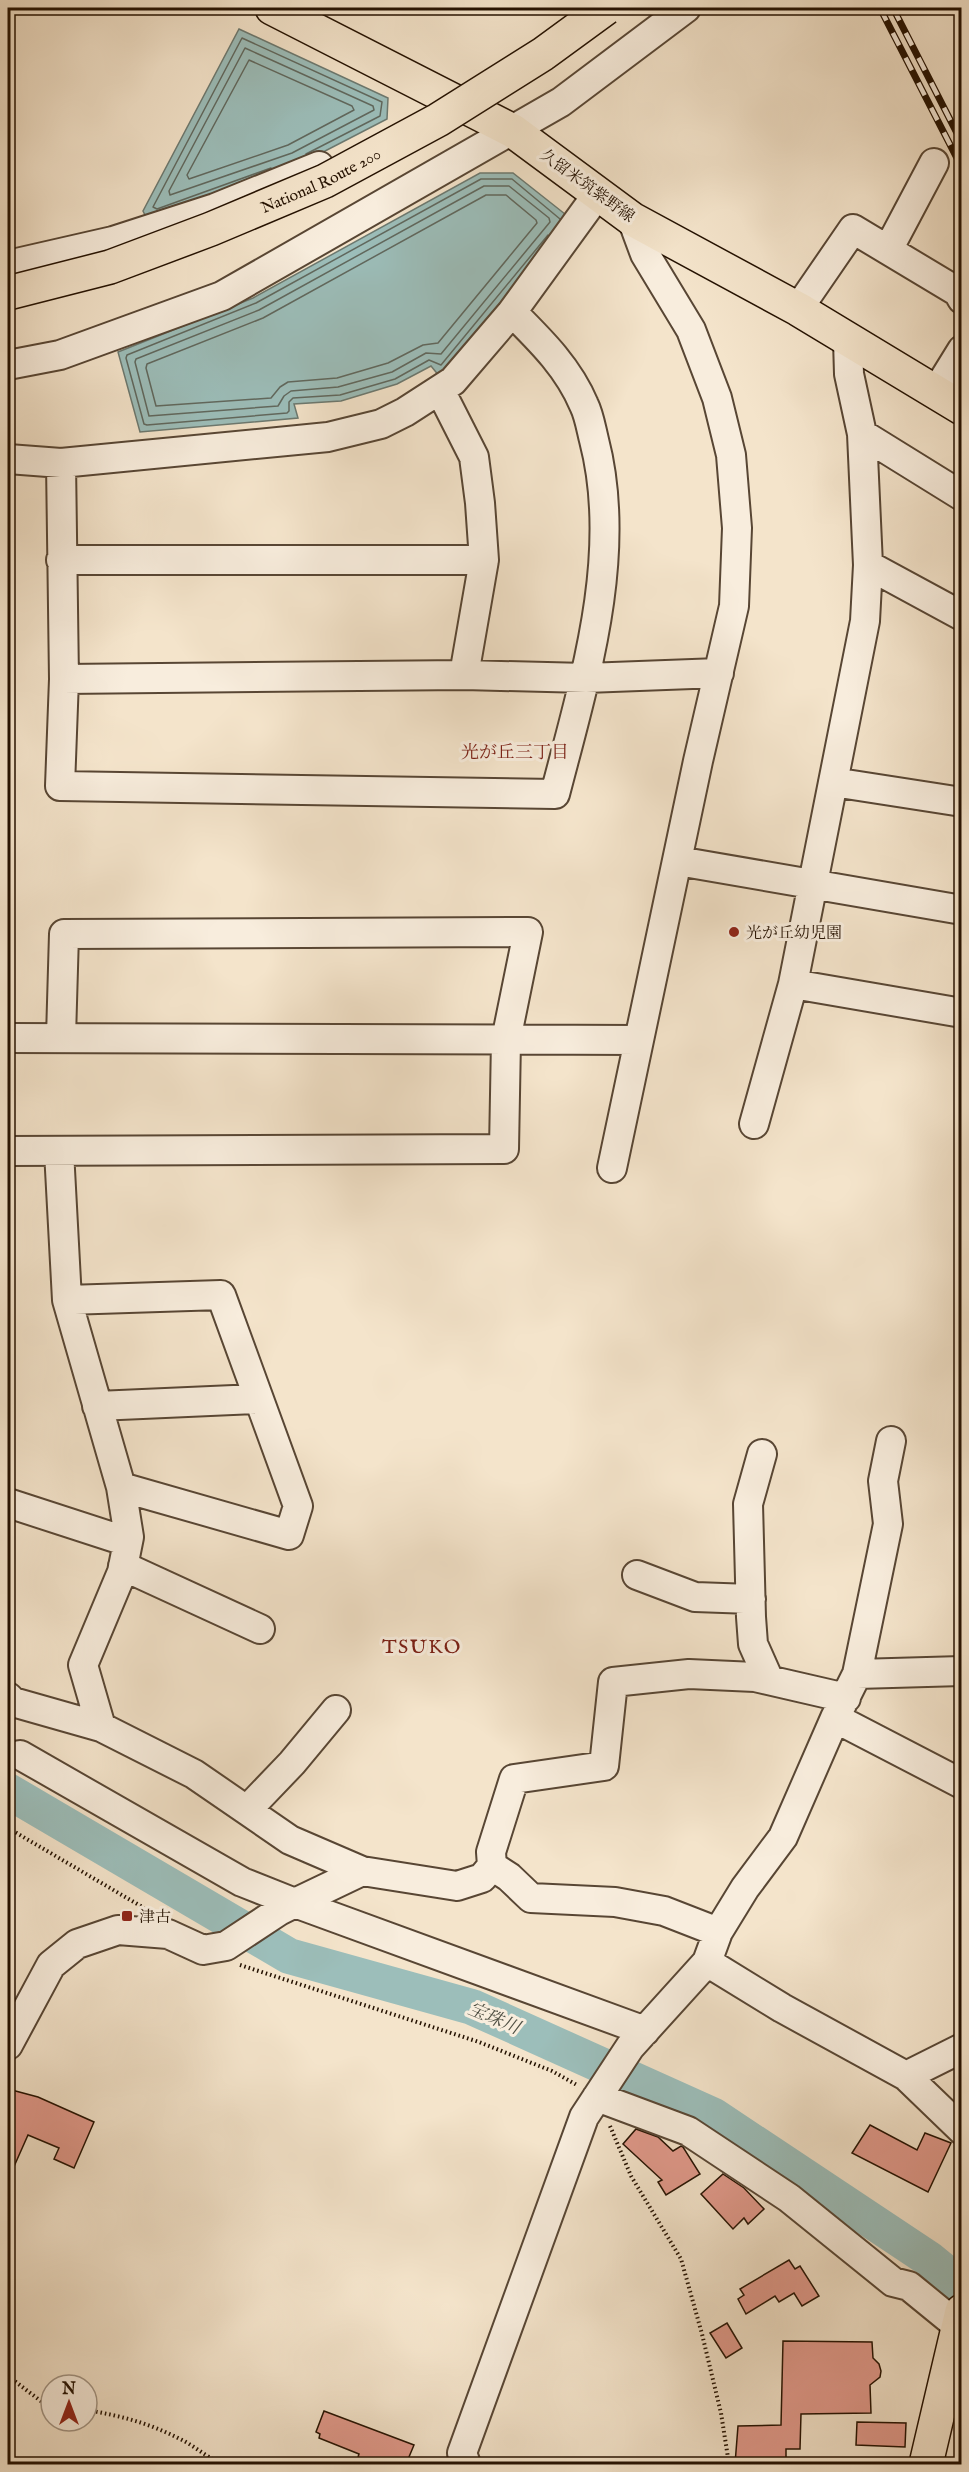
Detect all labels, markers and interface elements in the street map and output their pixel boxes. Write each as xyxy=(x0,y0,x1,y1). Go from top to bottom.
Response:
street label: National Route 200 xyxy=(258,145,385,219)
street label: 久留米筑紫野線 xyxy=(536,146,638,228)
district label: 光が丘三丁目 xyxy=(461,742,569,765)
place label: 光が丘幼児園 xyxy=(746,924,842,944)
marker: 光が丘幼児園 xyxy=(727,925,741,939)
district label: TSUKO xyxy=(382,1635,462,1660)
place label: 津古 xyxy=(139,1908,171,1928)
marker: 津古 xyxy=(120,1909,134,1923)
water label: 宝珠川 xyxy=(464,1998,525,2041)
north arrow xyxy=(39,2373,99,2433)
text: N xyxy=(61,2380,76,2400)

